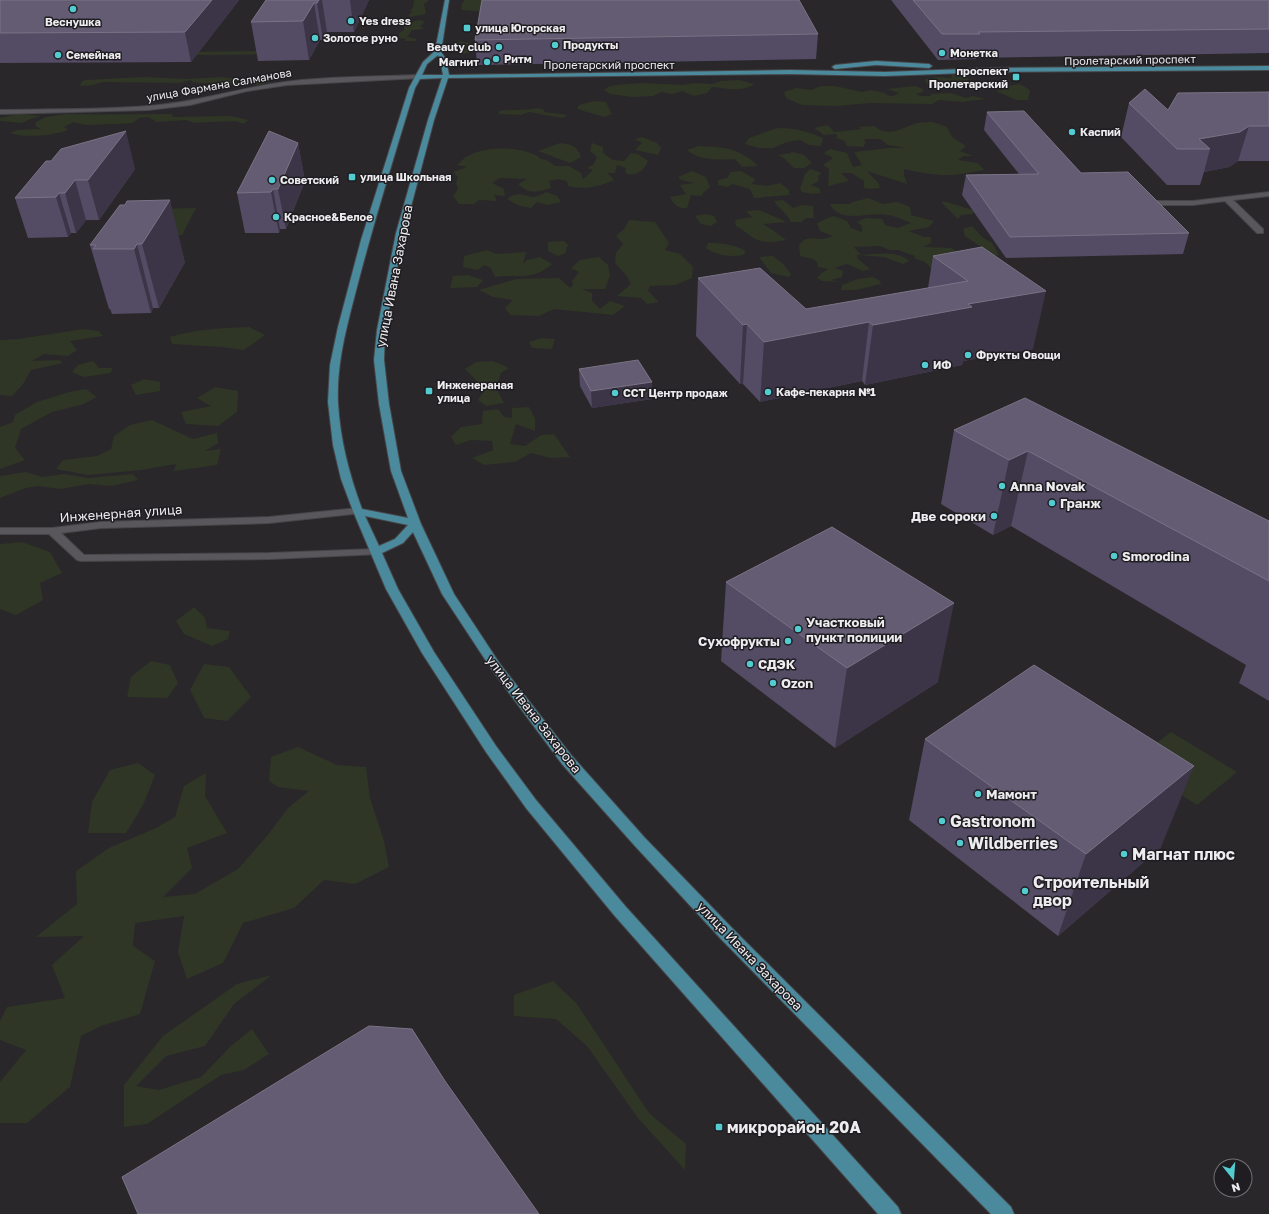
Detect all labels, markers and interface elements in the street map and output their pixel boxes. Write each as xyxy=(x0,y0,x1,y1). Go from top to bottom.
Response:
marker: Веснушка xyxy=(68,4,78,14)
place label: Yes dress xyxy=(359,14,411,27)
place label: Веснушка xyxy=(45,15,101,28)
marker: Yes dress xyxy=(346,16,356,26)
place label: улица Югорская xyxy=(475,21,565,34)
marker: улица Югорская xyxy=(462,23,472,33)
place label: Золотое руно xyxy=(323,31,398,44)
marker: Золотое руно xyxy=(310,33,320,43)
place label: Продукты xyxy=(563,38,618,51)
place label: Beauty club xyxy=(427,40,491,53)
marker: Продукты xyxy=(550,40,560,50)
marker: Beauty club xyxy=(494,42,504,52)
place label: Монетка xyxy=(950,46,998,59)
place label: Семейная xyxy=(66,48,121,61)
marker: Монетка xyxy=(937,48,947,58)
marker: Семейная xyxy=(53,50,63,60)
place label: Ритм xyxy=(504,52,532,65)
street label: Пролетарский проспект xyxy=(1064,52,1196,67)
marker: Ритм xyxy=(491,54,501,64)
place label: Магнит xyxy=(439,55,479,68)
marker: Магнит xyxy=(482,57,492,67)
street label: Пролетарский проспект xyxy=(543,58,675,71)
place label: проспект Пролетарский xyxy=(929,64,1008,90)
street label: улица Фармана Салманова xyxy=(145,65,293,104)
marker: проспект Пролетарский xyxy=(1011,72,1021,82)
place label: Каспий xyxy=(1080,125,1121,138)
marker: Каспий xyxy=(1067,127,1077,137)
place label: улица Школьная xyxy=(360,170,452,183)
marker: улица Школьная xyxy=(347,172,357,182)
place label: Советский xyxy=(280,173,339,186)
marker: Советский xyxy=(267,175,277,185)
street label: улица Ивана Захарова xyxy=(372,203,416,349)
place label: Красное&Белое xyxy=(284,210,373,223)
marker: Красное&Белое xyxy=(271,212,281,222)
place label: Фрукты Овощи xyxy=(976,348,1061,361)
marker: Фрукты Овощи xyxy=(963,350,973,360)
place label: ИФ xyxy=(933,358,952,371)
marker: ИФ xyxy=(920,360,930,370)
place label: Инженераная улица xyxy=(437,378,513,404)
place label: Кафе-пекарня №1 xyxy=(776,385,876,398)
marker: Инженераная улица xyxy=(424,386,434,396)
place label: CCТ Центр продаж xyxy=(623,386,728,399)
marker: Кафе-пекарня №1 xyxy=(763,387,773,397)
marker: CCТ Центр продаж xyxy=(610,388,620,398)
place label: Anna Novak xyxy=(1010,478,1086,494)
marker: Anna Novak xyxy=(997,481,1007,491)
place label: Гранж xyxy=(1060,495,1101,511)
marker: Гранж xyxy=(1047,498,1057,508)
street label: Инженерная улица xyxy=(59,501,183,525)
place label: Две сороки xyxy=(911,508,986,524)
marker: Две сороки xyxy=(989,511,999,521)
place label: Smorodina xyxy=(1122,548,1190,564)
marker: Smorodina xyxy=(1109,551,1119,561)
place label: Участковый пункт полиции xyxy=(806,614,902,645)
marker: Участковый пункт полиции xyxy=(793,624,803,634)
place label: Сухофрукты xyxy=(698,633,780,649)
marker: Сухофрукты xyxy=(783,636,793,646)
street label: улица Ивана Захарова xyxy=(483,652,585,776)
place label: СДЭК xyxy=(758,656,796,672)
marker: СДЭК xyxy=(745,659,755,669)
place label: Ozon xyxy=(781,675,813,691)
marker: Ozon xyxy=(768,678,778,688)
place label: Мамонт xyxy=(986,786,1037,802)
marker: Мамонт xyxy=(973,789,983,799)
place label: Gastronom xyxy=(950,811,1035,831)
marker: Gastronom xyxy=(937,816,947,826)
place label: Wildberries xyxy=(968,833,1058,853)
marker: Wildberries xyxy=(955,838,965,848)
place label: Магнат плюс xyxy=(1132,844,1235,864)
marker: Магнат плюс xyxy=(1119,849,1129,859)
place label: Строительный двор xyxy=(1033,872,1149,910)
marker: Строительный двор xyxy=(1020,886,1030,896)
street label: улица Ивана Захарова xyxy=(694,898,806,1014)
place label: микрорайон 20А xyxy=(727,1117,861,1137)
marker: микрорайон 20А xyxy=(714,1122,724,1132)
north arrow xyxy=(1213,1158,1253,1198)
text: N xyxy=(1230,1181,1242,1195)

